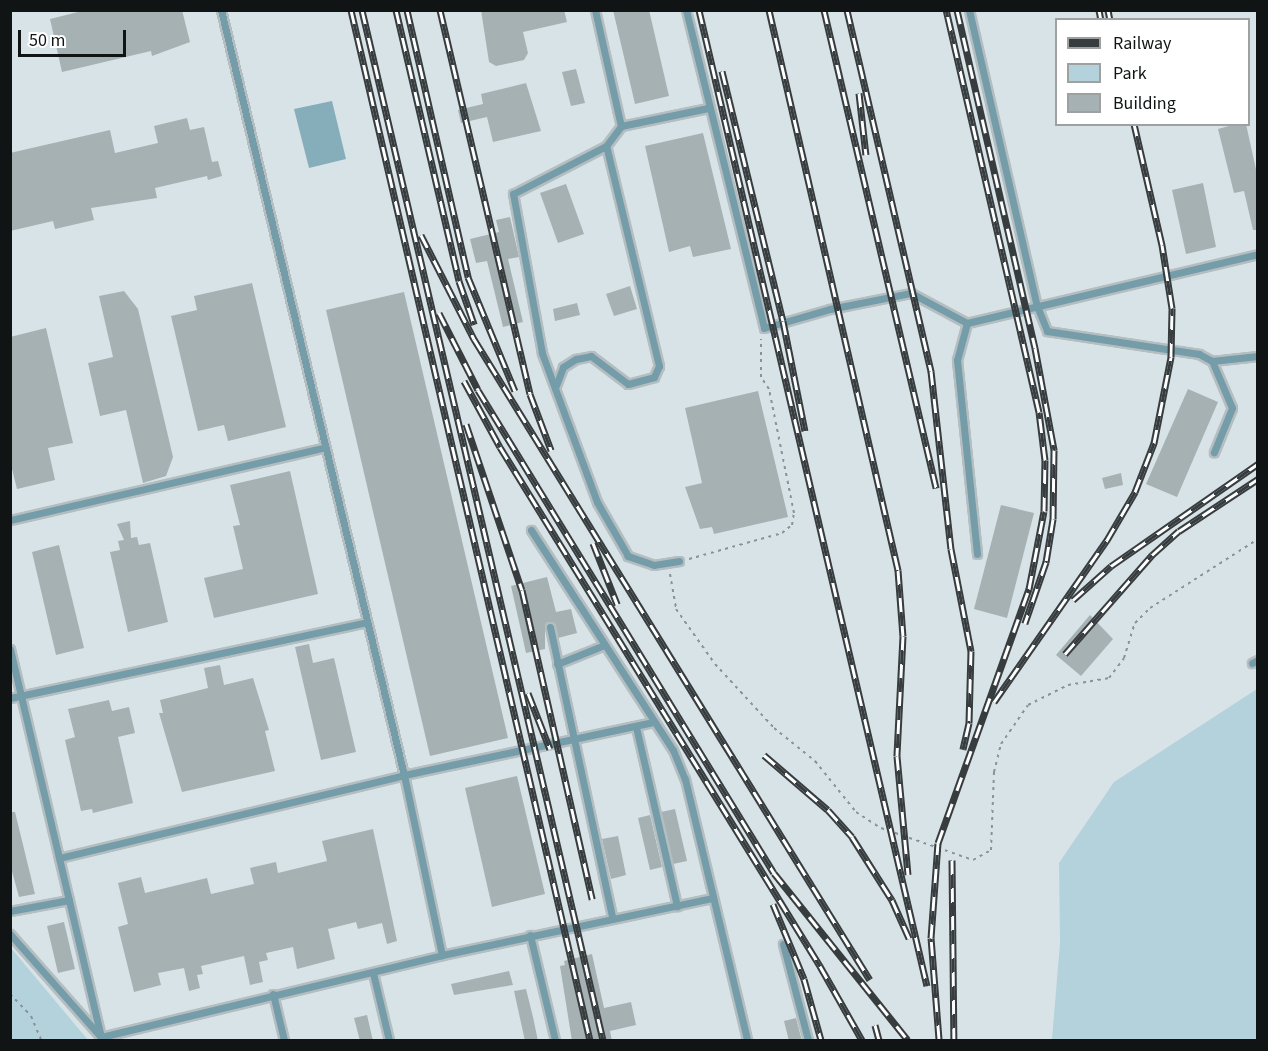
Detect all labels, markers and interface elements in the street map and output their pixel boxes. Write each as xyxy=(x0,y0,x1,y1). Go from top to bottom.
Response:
scale bar xyxy=(21,18,129,56)
legend xyxy=(1055,18,1250,126)
text: 50 m xyxy=(29,28,65,53)
text: Railway xyxy=(1113,31,1172,56)
text: Park xyxy=(1113,61,1147,86)
text: Building xyxy=(1113,91,1176,116)

